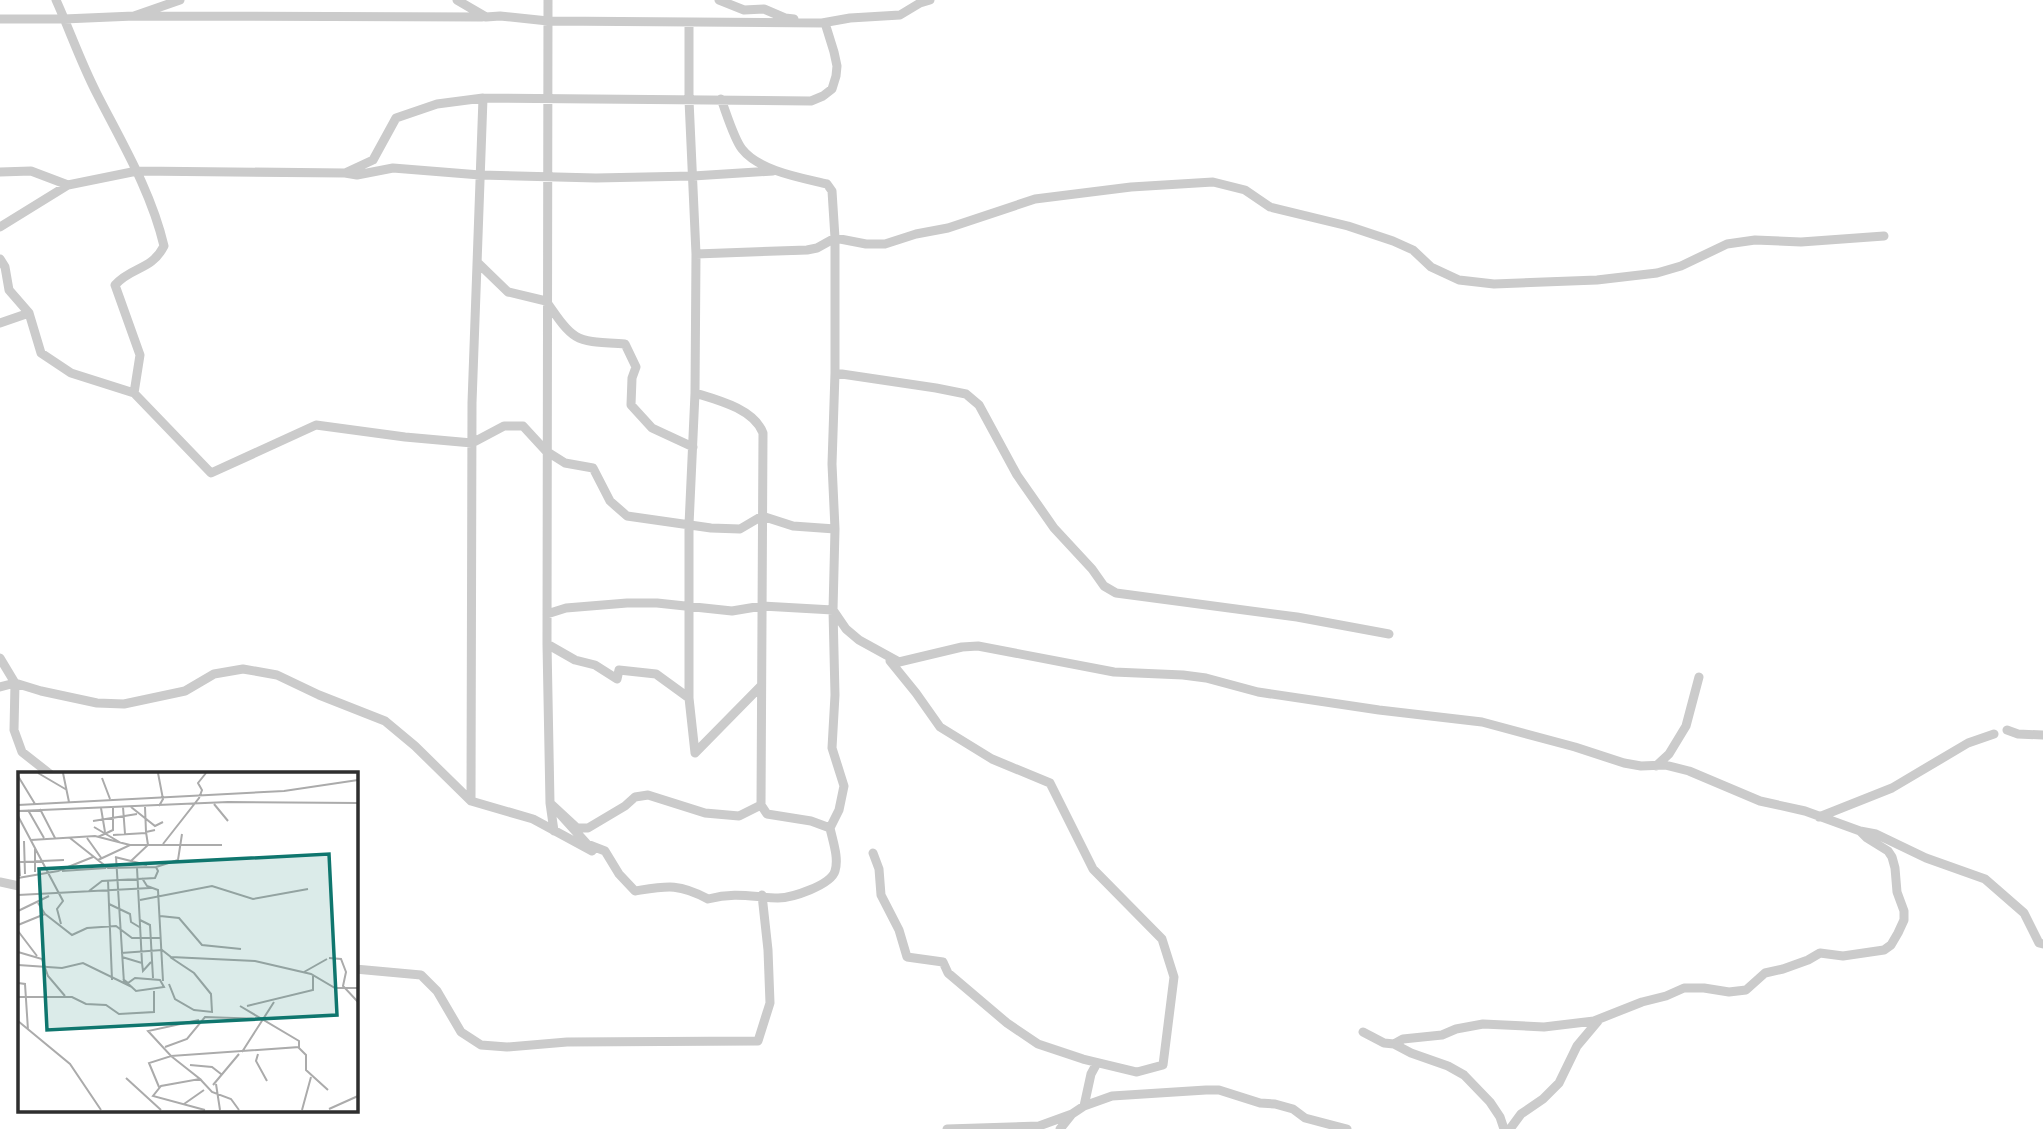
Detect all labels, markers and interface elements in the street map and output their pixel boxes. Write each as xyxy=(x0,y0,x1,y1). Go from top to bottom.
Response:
inset map xyxy=(18,772,357,1112)

